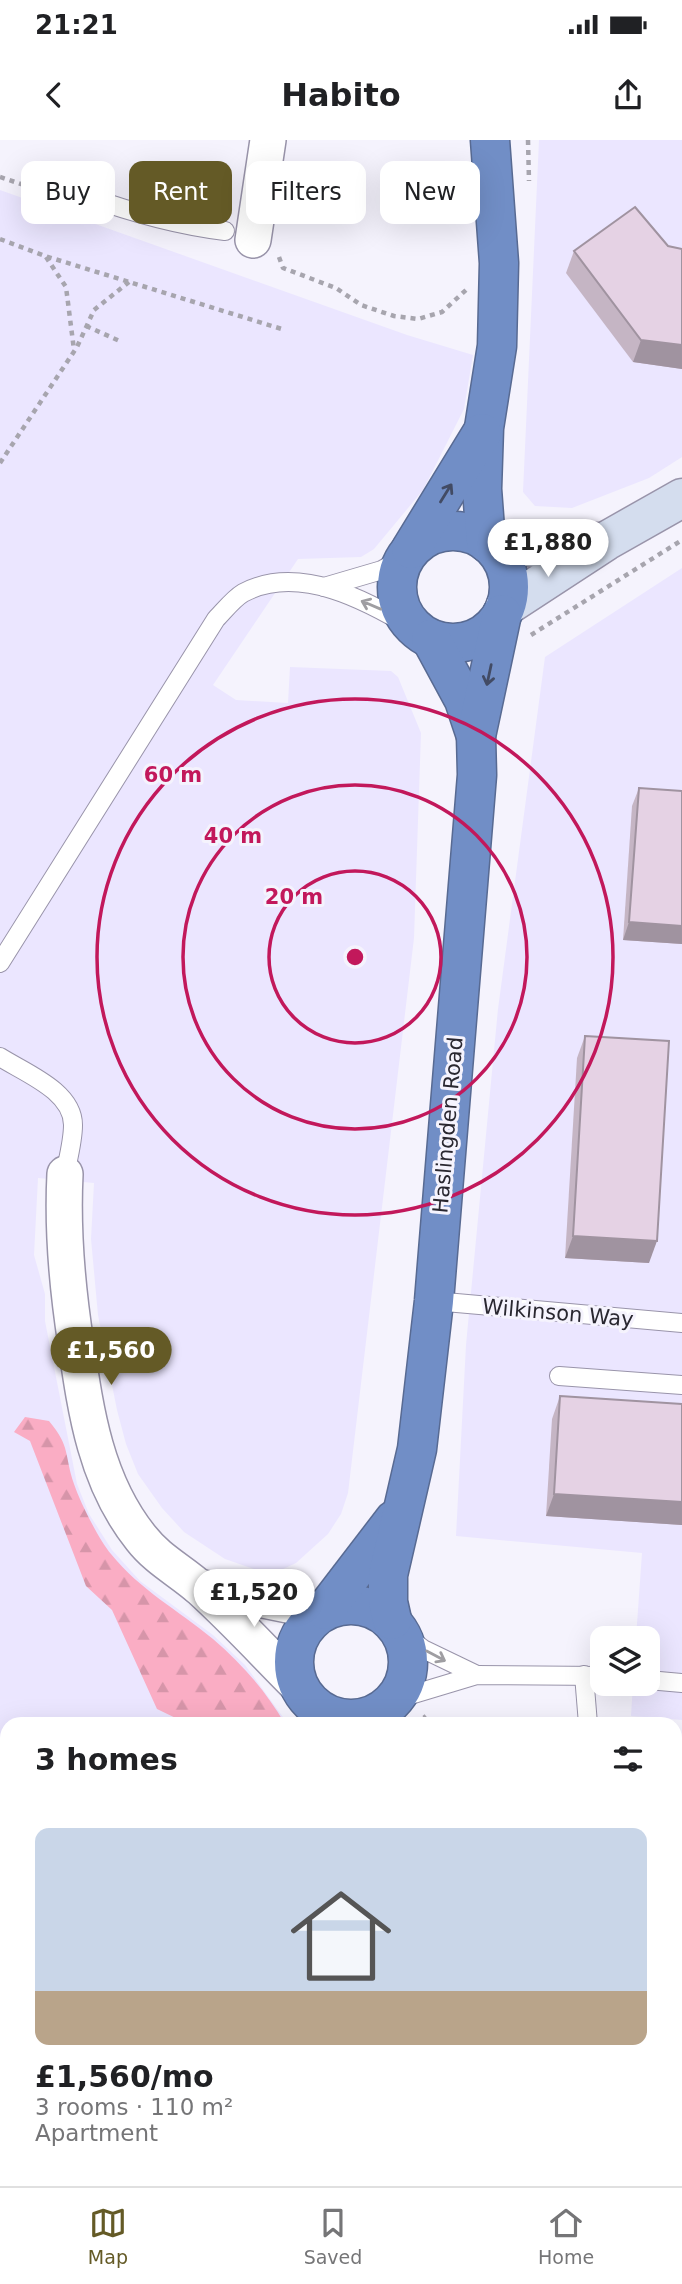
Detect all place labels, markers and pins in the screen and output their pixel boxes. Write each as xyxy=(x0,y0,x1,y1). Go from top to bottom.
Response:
pin: £1,880 xyxy=(491,520,605,579)
centre of rings xyxy=(343,945,367,969)
pin: £1,560 xyxy=(54,1328,168,1387)
pin: £1,520 xyxy=(197,1570,311,1629)

